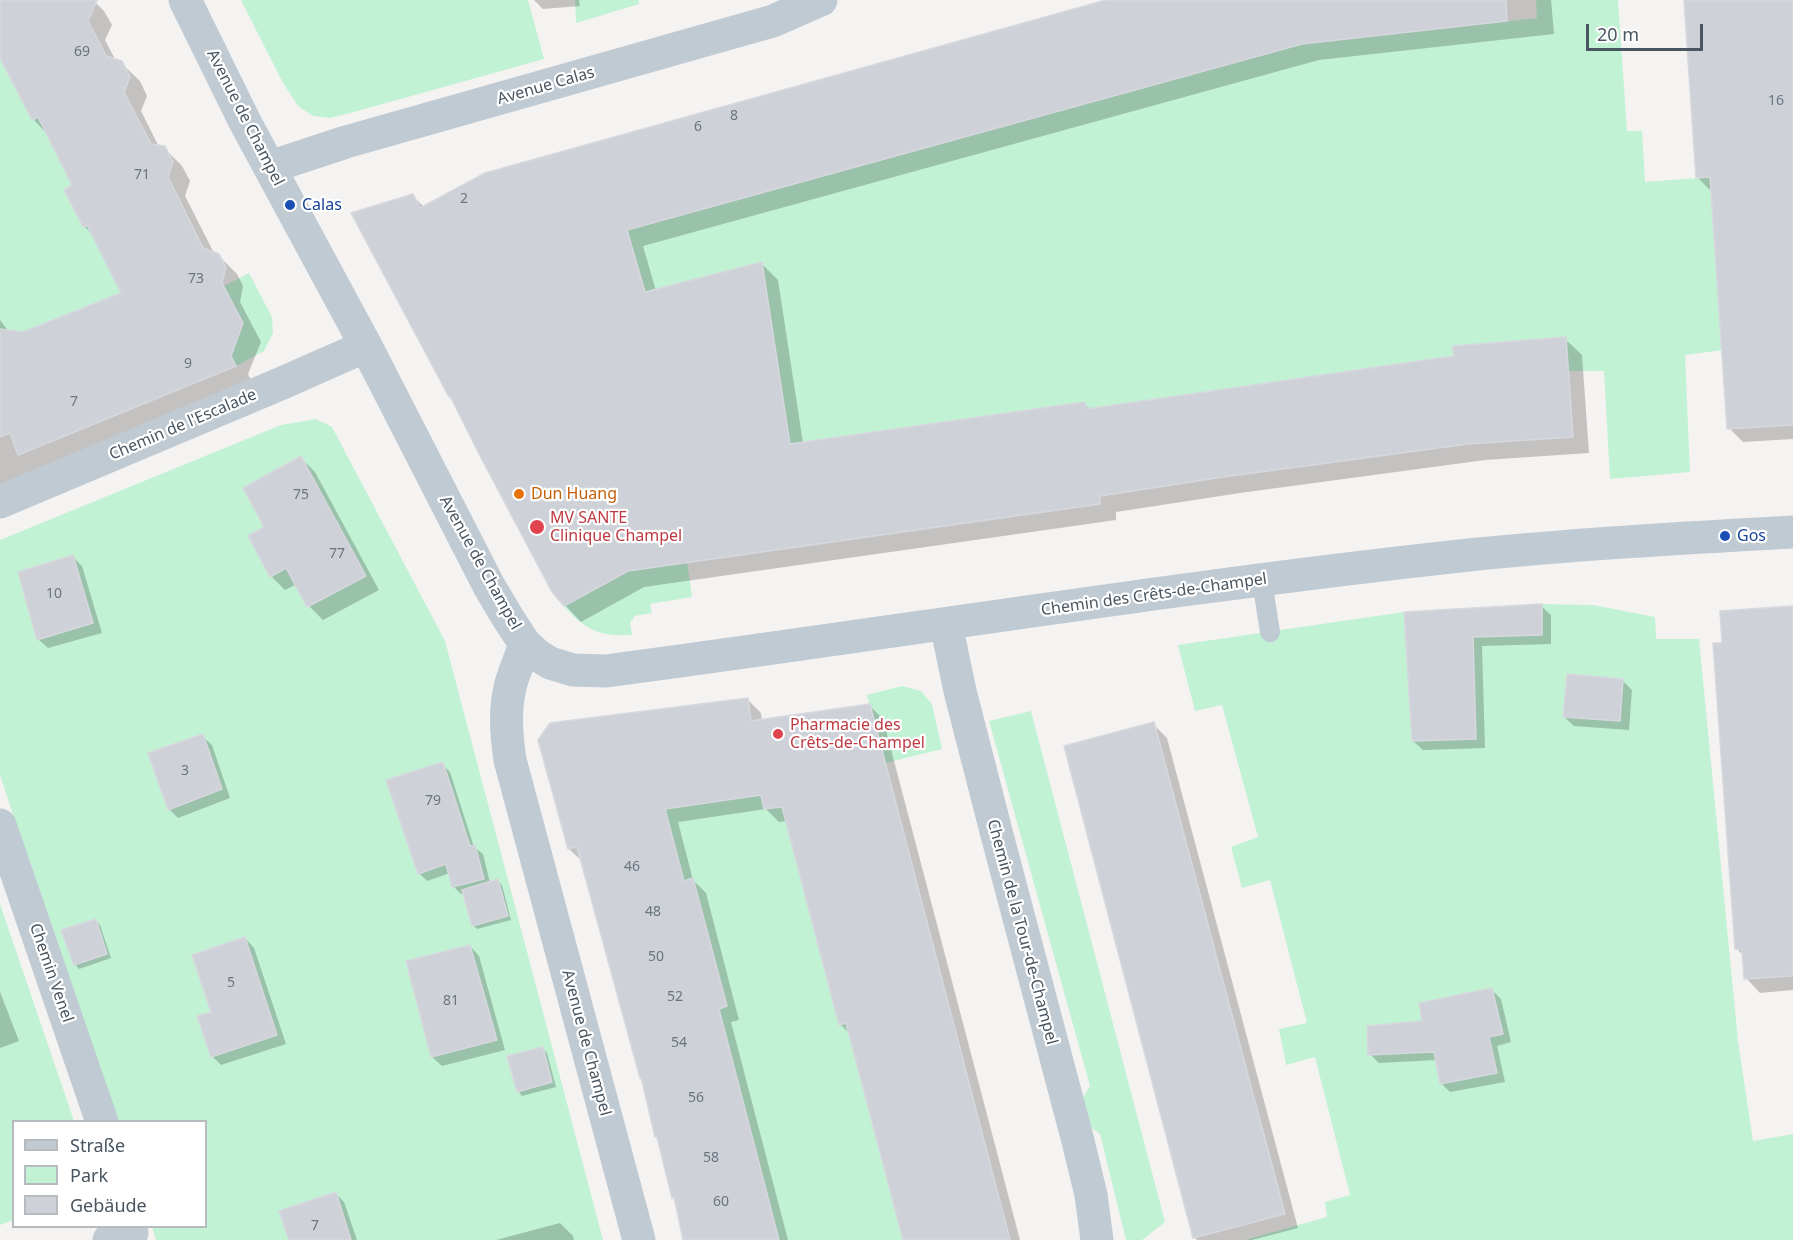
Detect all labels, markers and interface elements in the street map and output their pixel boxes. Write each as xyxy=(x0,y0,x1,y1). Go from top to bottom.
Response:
scale bar xyxy=(1589,12,1706,50)
text: 20 m xyxy=(1597,22,1639,46)
house number: 69 xyxy=(74,44,90,60)
street label: Avenue de Champel xyxy=(202,47,288,189)
street label: Avenue Calas xyxy=(495,63,597,109)
house number: 16 xyxy=(1768,93,1784,109)
house number: 8 xyxy=(730,108,738,124)
house number: 6 xyxy=(694,119,702,135)
house number: 71 xyxy=(134,167,150,183)
house number: 2 xyxy=(460,191,468,207)
place label: Calas xyxy=(302,195,342,215)
marker: Calas xyxy=(283,198,297,212)
house number: 73 xyxy=(188,271,204,287)
house number: 9 xyxy=(184,356,192,372)
street label: Chemin de l'Escalade xyxy=(106,385,260,465)
house number: 7 xyxy=(70,394,78,410)
place label: Dun Huang xyxy=(531,484,617,504)
house number: 75 xyxy=(293,487,309,503)
marker: Dun Huang xyxy=(512,487,526,501)
street label: Avenue de Champel xyxy=(435,493,525,633)
place label: MV SANTE Clinique Champel xyxy=(550,508,682,546)
marker: MV SANTE Clinique Champel xyxy=(528,518,546,536)
place label: Gos xyxy=(1737,526,1766,546)
marker: Gos xyxy=(1718,529,1732,543)
house number: 77 xyxy=(329,546,345,562)
street label: Chemin des Crêts-de-Champel xyxy=(1040,570,1268,620)
house number: 10 xyxy=(46,586,62,602)
place label: Pharmacie des Crêts-de-Champel xyxy=(790,715,925,753)
marker: Pharmacie des Crêts-de-Champel xyxy=(771,727,785,741)
house number: 3 xyxy=(181,763,189,779)
house number: 79 xyxy=(425,793,441,809)
street label: Chemin de la Tour-de-Champel xyxy=(983,817,1061,1047)
house number: 46 xyxy=(624,859,640,875)
house number: 48 xyxy=(645,904,661,920)
street label: Chemin Venel xyxy=(25,921,77,1025)
house number: 50 xyxy=(648,949,664,965)
street label: Avenue de Champel xyxy=(557,968,615,1118)
house number: 5 xyxy=(227,975,235,991)
house number: 52 xyxy=(667,989,683,1005)
house number: 81 xyxy=(443,993,459,1009)
house number: 54 xyxy=(671,1035,687,1051)
house number: 56 xyxy=(688,1090,704,1106)
legend xyxy=(12,1120,207,1228)
text: Straße xyxy=(70,1133,125,1157)
house number: 58 xyxy=(703,1150,719,1166)
text: Park xyxy=(70,1163,108,1187)
text: Gebäude xyxy=(70,1193,147,1217)
house number: 60 xyxy=(713,1194,729,1210)
house number: 7 xyxy=(311,1218,319,1234)

